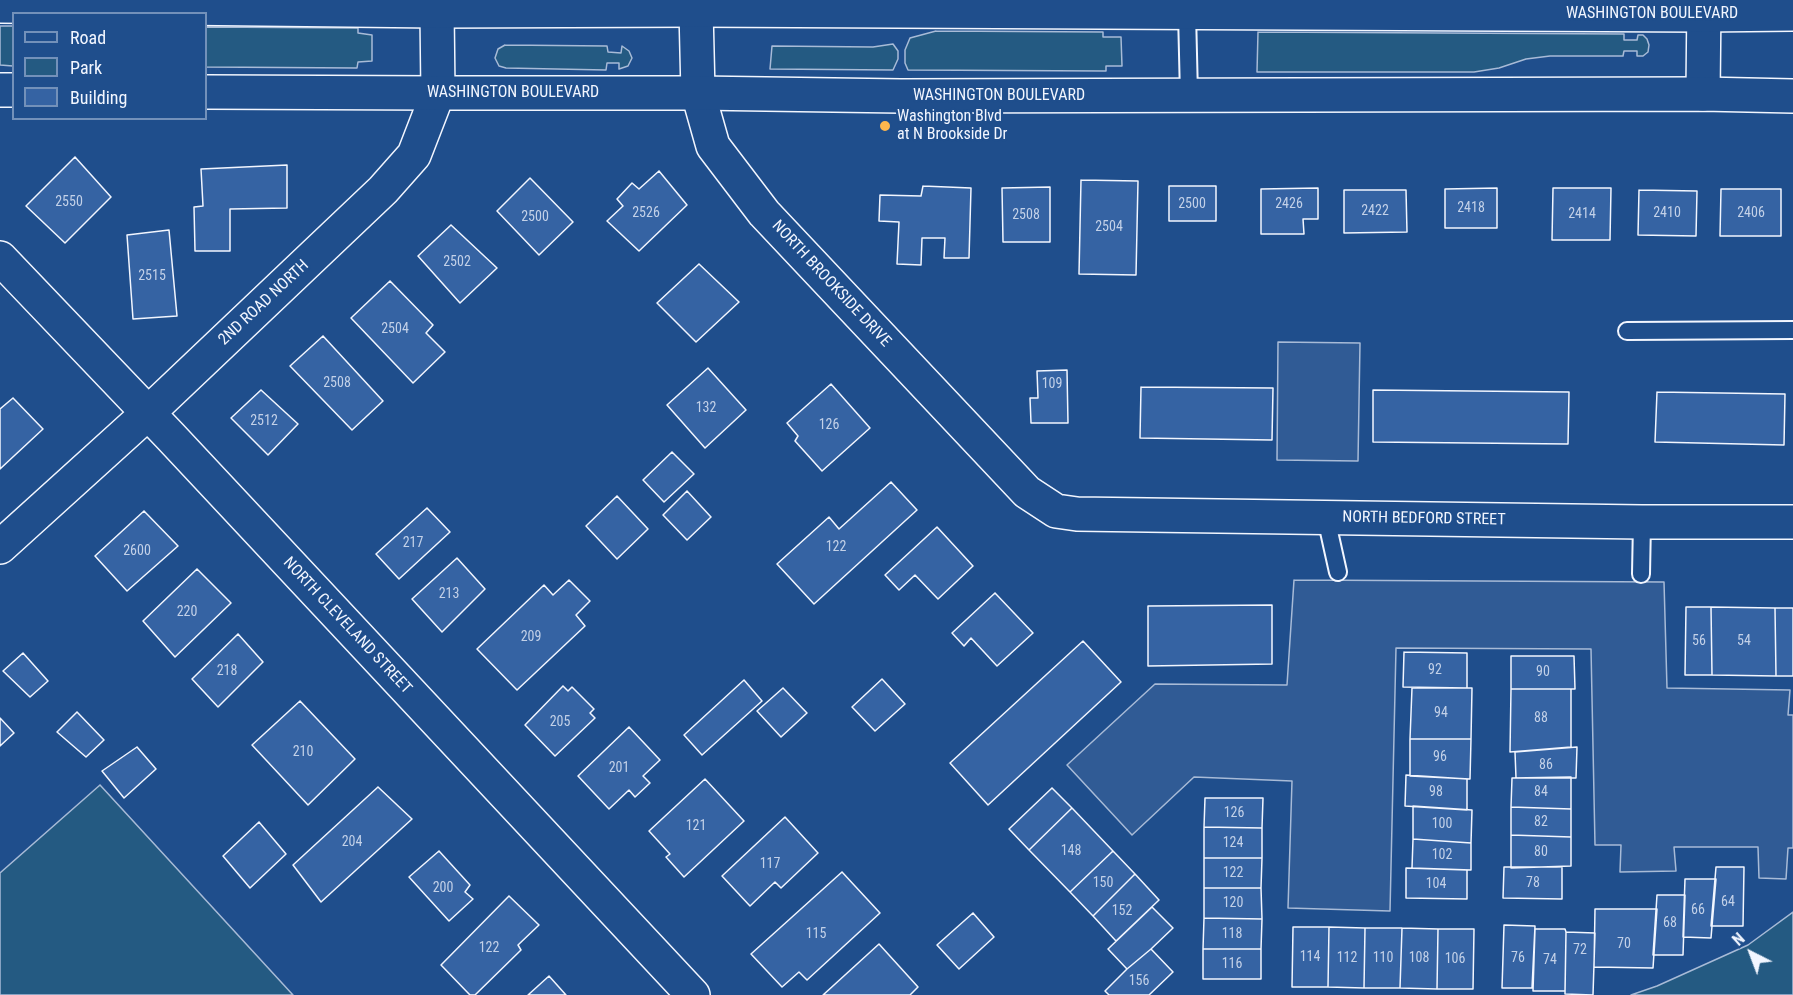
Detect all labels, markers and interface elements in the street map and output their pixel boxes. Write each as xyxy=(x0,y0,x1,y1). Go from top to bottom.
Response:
street label: WASHINGTON BOULEVARD xyxy=(1566,4,1738,24)
legend xyxy=(12,12,207,120)
text: Road xyxy=(70,27,106,48)
text: Park xyxy=(70,57,102,78)
street label: WASHINGTON BOULEVARD xyxy=(427,83,599,103)
street label: WASHINGTON BOULEVARD xyxy=(913,86,1085,106)
text: Building xyxy=(70,87,127,108)
place label: Washington Blvd at N Brookside Dr xyxy=(897,107,1007,145)
marker: Washington Blvd at N Brookside Dr xyxy=(878,119,892,133)
house number: 2550 xyxy=(55,194,83,210)
house number: 2500 xyxy=(1178,196,1206,212)
house number: 2426 xyxy=(1275,196,1303,212)
house number: 2418 xyxy=(1457,200,1485,216)
house number: 2422 xyxy=(1361,203,1389,219)
house number: 2526 xyxy=(632,205,660,221)
house number: 2410 xyxy=(1653,205,1681,221)
house number: 2406 xyxy=(1737,205,1765,221)
house number: 2414 xyxy=(1568,206,1596,222)
house number: 2508 xyxy=(1012,207,1040,223)
house number: 2500 xyxy=(521,209,549,225)
street label: NORTH BROOKSIDE DRIVE xyxy=(767,217,895,351)
house number: 2504 xyxy=(1095,219,1123,235)
house number: 2502 xyxy=(443,254,471,270)
street label: 2ND ROAD NORTH xyxy=(215,256,313,350)
house number: 2515 xyxy=(138,268,166,284)
house number: 2504 xyxy=(381,321,409,337)
house number: 2508 xyxy=(323,375,351,391)
house number: 109 xyxy=(1042,376,1062,392)
house number: 132 xyxy=(696,400,716,416)
house number: 2512 xyxy=(250,413,278,429)
house number: 126 xyxy=(819,417,839,433)
street label: NORTH BEDFORD STREET xyxy=(1342,508,1506,530)
house number: 217 xyxy=(403,535,423,551)
house number: 122 xyxy=(826,539,846,555)
house number: 2600 xyxy=(123,543,151,559)
street label: NORTH CLEVELAND STREET xyxy=(279,554,415,698)
house number: 213 xyxy=(439,586,459,602)
house number: 220 xyxy=(177,604,197,620)
house number: 209 xyxy=(521,629,541,645)
house number: 56 xyxy=(1692,633,1706,649)
house number: 54 xyxy=(1737,633,1751,649)
house number: 92 xyxy=(1428,662,1442,678)
house number: 218 xyxy=(217,663,237,679)
house number: 90 xyxy=(1536,664,1550,680)
house number: 94 xyxy=(1434,705,1448,721)
house number: 88 xyxy=(1534,710,1548,726)
house number: 205 xyxy=(550,714,570,730)
house number: 210 xyxy=(293,744,313,760)
house number: 96 xyxy=(1433,749,1447,765)
house number: 86 xyxy=(1539,757,1553,773)
house number: 201 xyxy=(609,760,629,776)
house number: 98 xyxy=(1429,784,1443,800)
house number: 84 xyxy=(1534,784,1548,800)
house number: 126 xyxy=(1224,805,1244,821)
house number: 82 xyxy=(1534,814,1548,830)
house number: 100 xyxy=(1432,816,1452,832)
house number: 121 xyxy=(686,818,706,834)
house number: 204 xyxy=(342,834,362,850)
house number: 124 xyxy=(1223,835,1243,851)
house number: 148 xyxy=(1061,843,1081,859)
house number: 80 xyxy=(1534,844,1548,860)
house number: 102 xyxy=(1432,847,1452,863)
house number: 117 xyxy=(760,856,780,872)
house number: 122 xyxy=(1223,865,1243,881)
house number: 150 xyxy=(1093,875,1113,891)
house number: 78 xyxy=(1526,875,1540,891)
house number: 104 xyxy=(1426,876,1446,892)
house number: 200 xyxy=(433,880,453,896)
house number: 64 xyxy=(1721,894,1735,910)
house number: 120 xyxy=(1223,895,1243,911)
house number: 66 xyxy=(1691,902,1705,918)
house number: 152 xyxy=(1112,903,1132,919)
house number: 68 xyxy=(1663,915,1677,931)
north arrow xyxy=(1721,923,1781,983)
house number: 115 xyxy=(806,926,826,942)
house number: 118 xyxy=(1222,926,1242,942)
text: N xyxy=(1729,929,1749,950)
house number: 70 xyxy=(1617,936,1631,952)
house number: 122 xyxy=(479,940,499,956)
house number: 72 xyxy=(1573,942,1587,958)
house number: 114 xyxy=(1300,949,1320,965)
house number: 112 xyxy=(1337,950,1357,966)
house number: 110 xyxy=(1373,950,1393,966)
house number: 108 xyxy=(1409,950,1429,966)
house number: 76 xyxy=(1511,950,1525,966)
house number: 106 xyxy=(1445,951,1465,967)
house number: 74 xyxy=(1543,952,1557,968)
house number: 116 xyxy=(1222,956,1242,972)
house number: 156 xyxy=(1129,973,1149,989)

